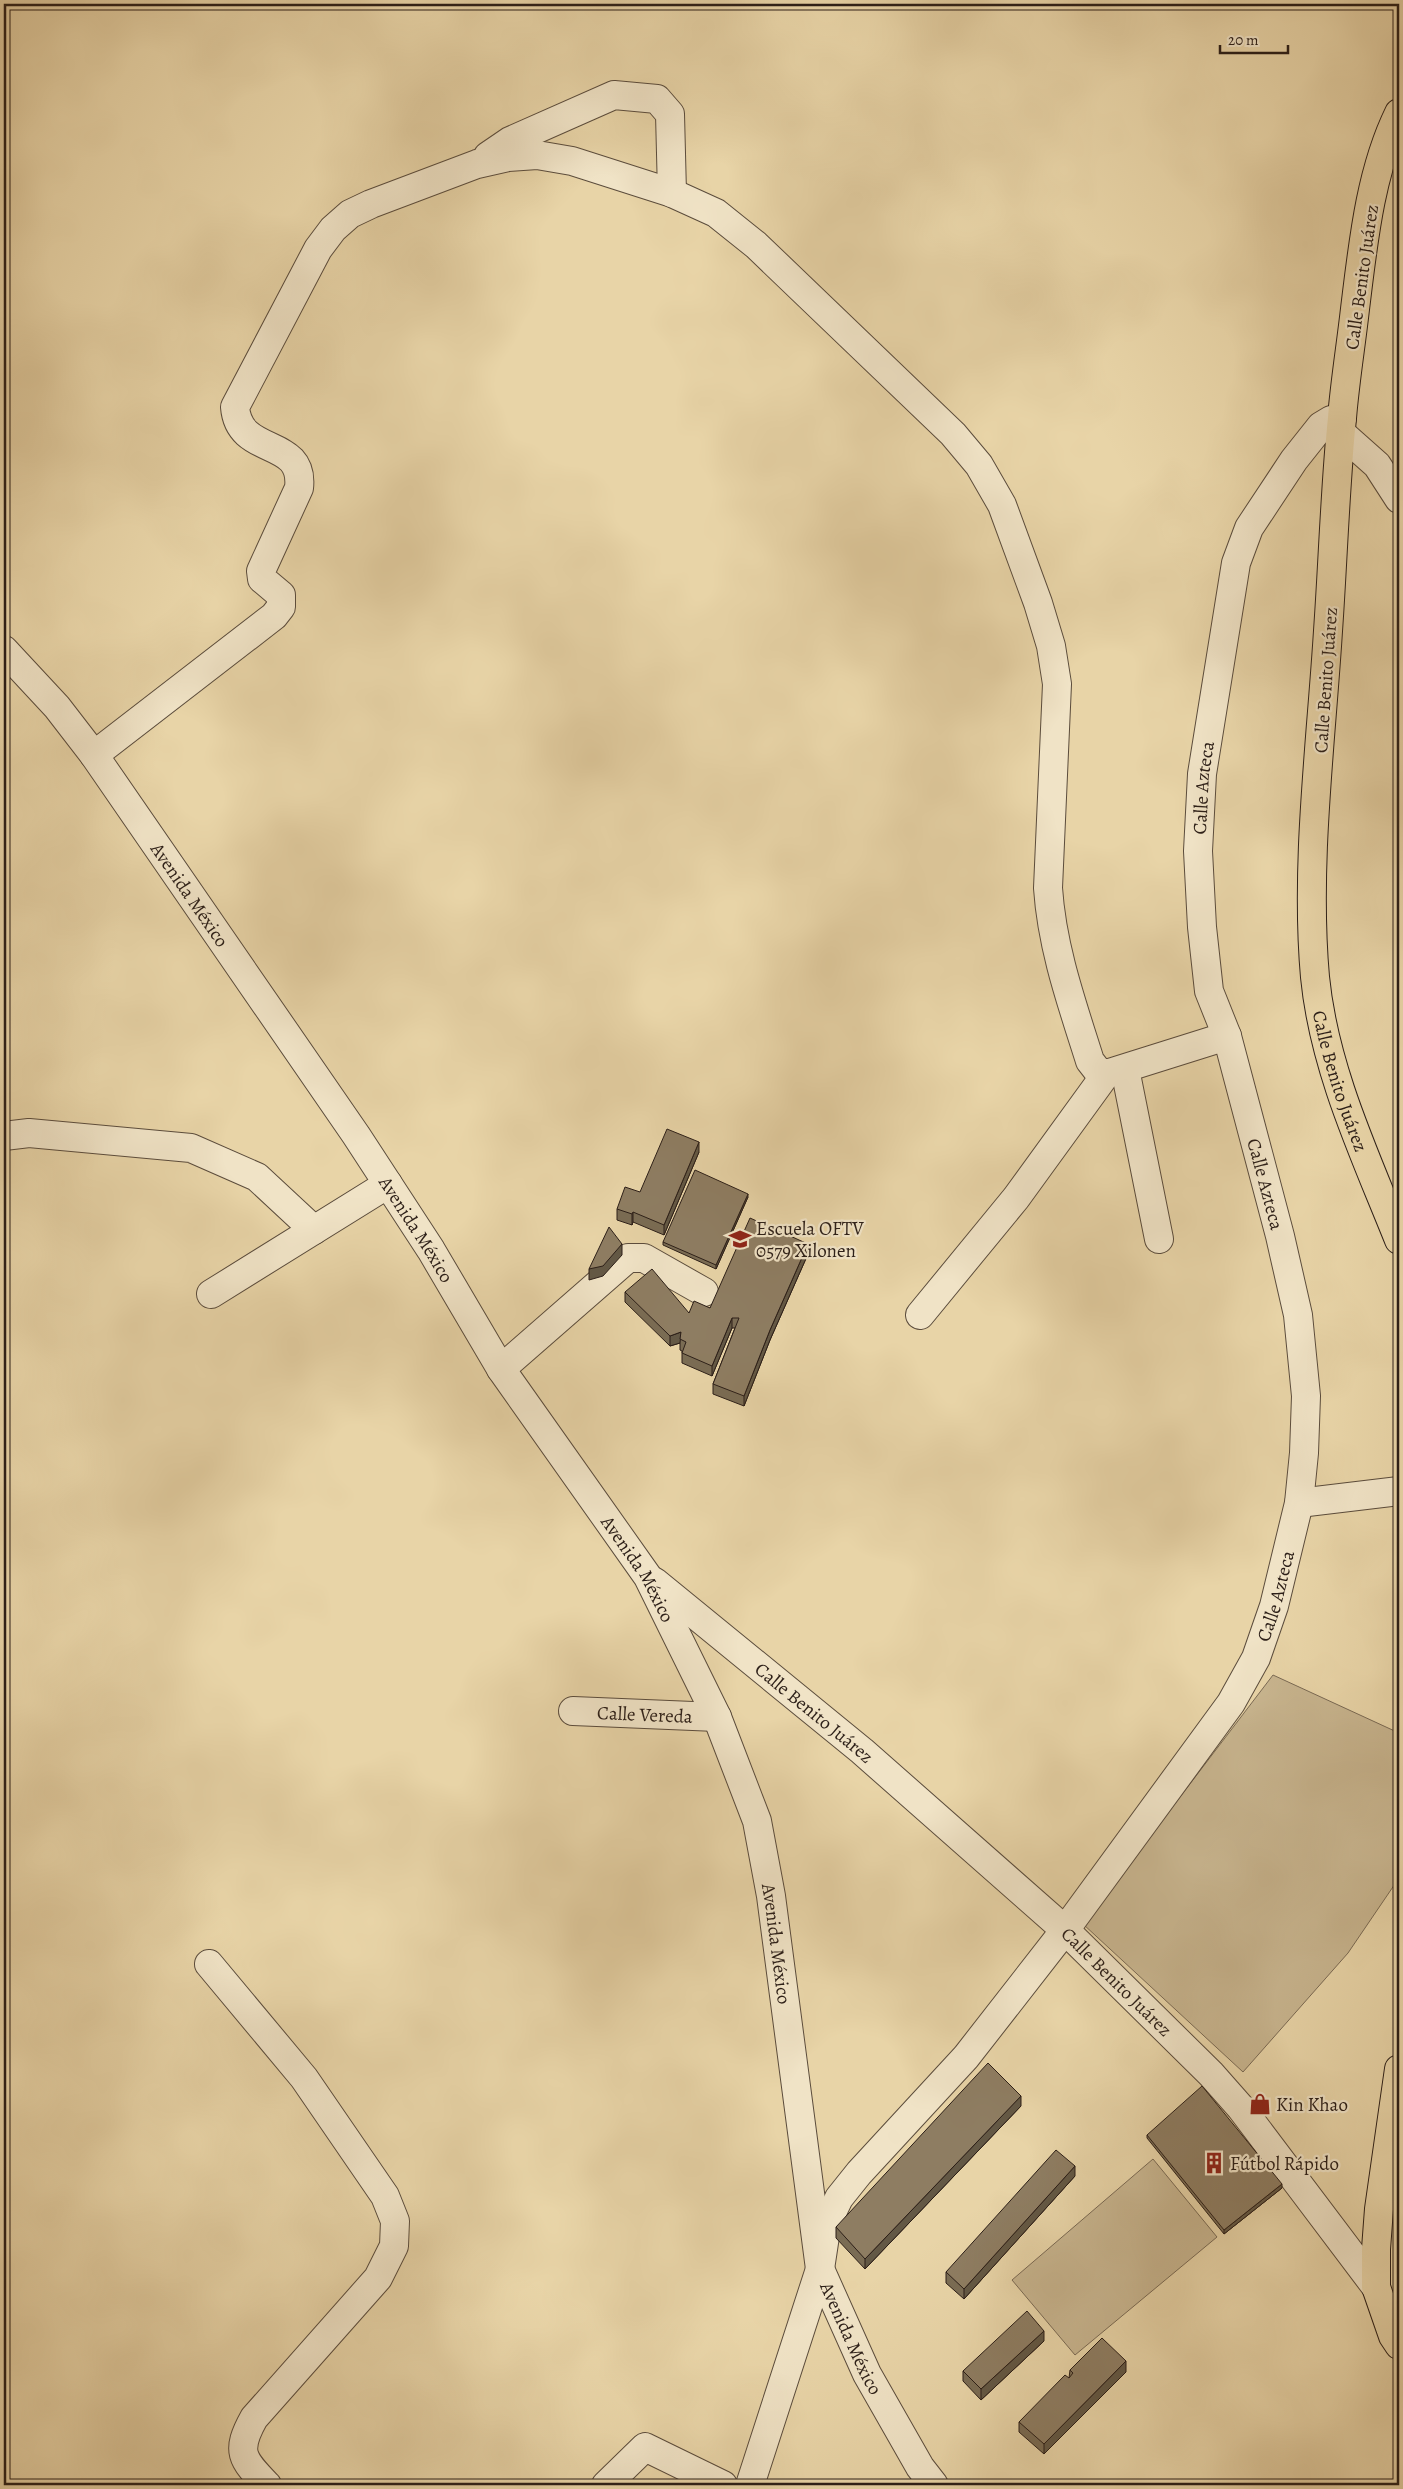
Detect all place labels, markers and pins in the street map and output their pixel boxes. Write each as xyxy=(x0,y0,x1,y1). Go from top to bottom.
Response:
place label: Escuela OFTV 0579 Xilonen xyxy=(756,1216,864,1264)
school or university icon: Escuela OFTV 0579 Xilonen xyxy=(727,1226,753,1252)
shop icon: Kin Khao xyxy=(1247,2091,1273,2117)
place label: Kin Khao xyxy=(1276,2092,1348,2118)
building icon: Fútbol Rápido xyxy=(1201,2150,1227,2176)
place label: Fútbol Rápido xyxy=(1230,2151,1339,2177)

